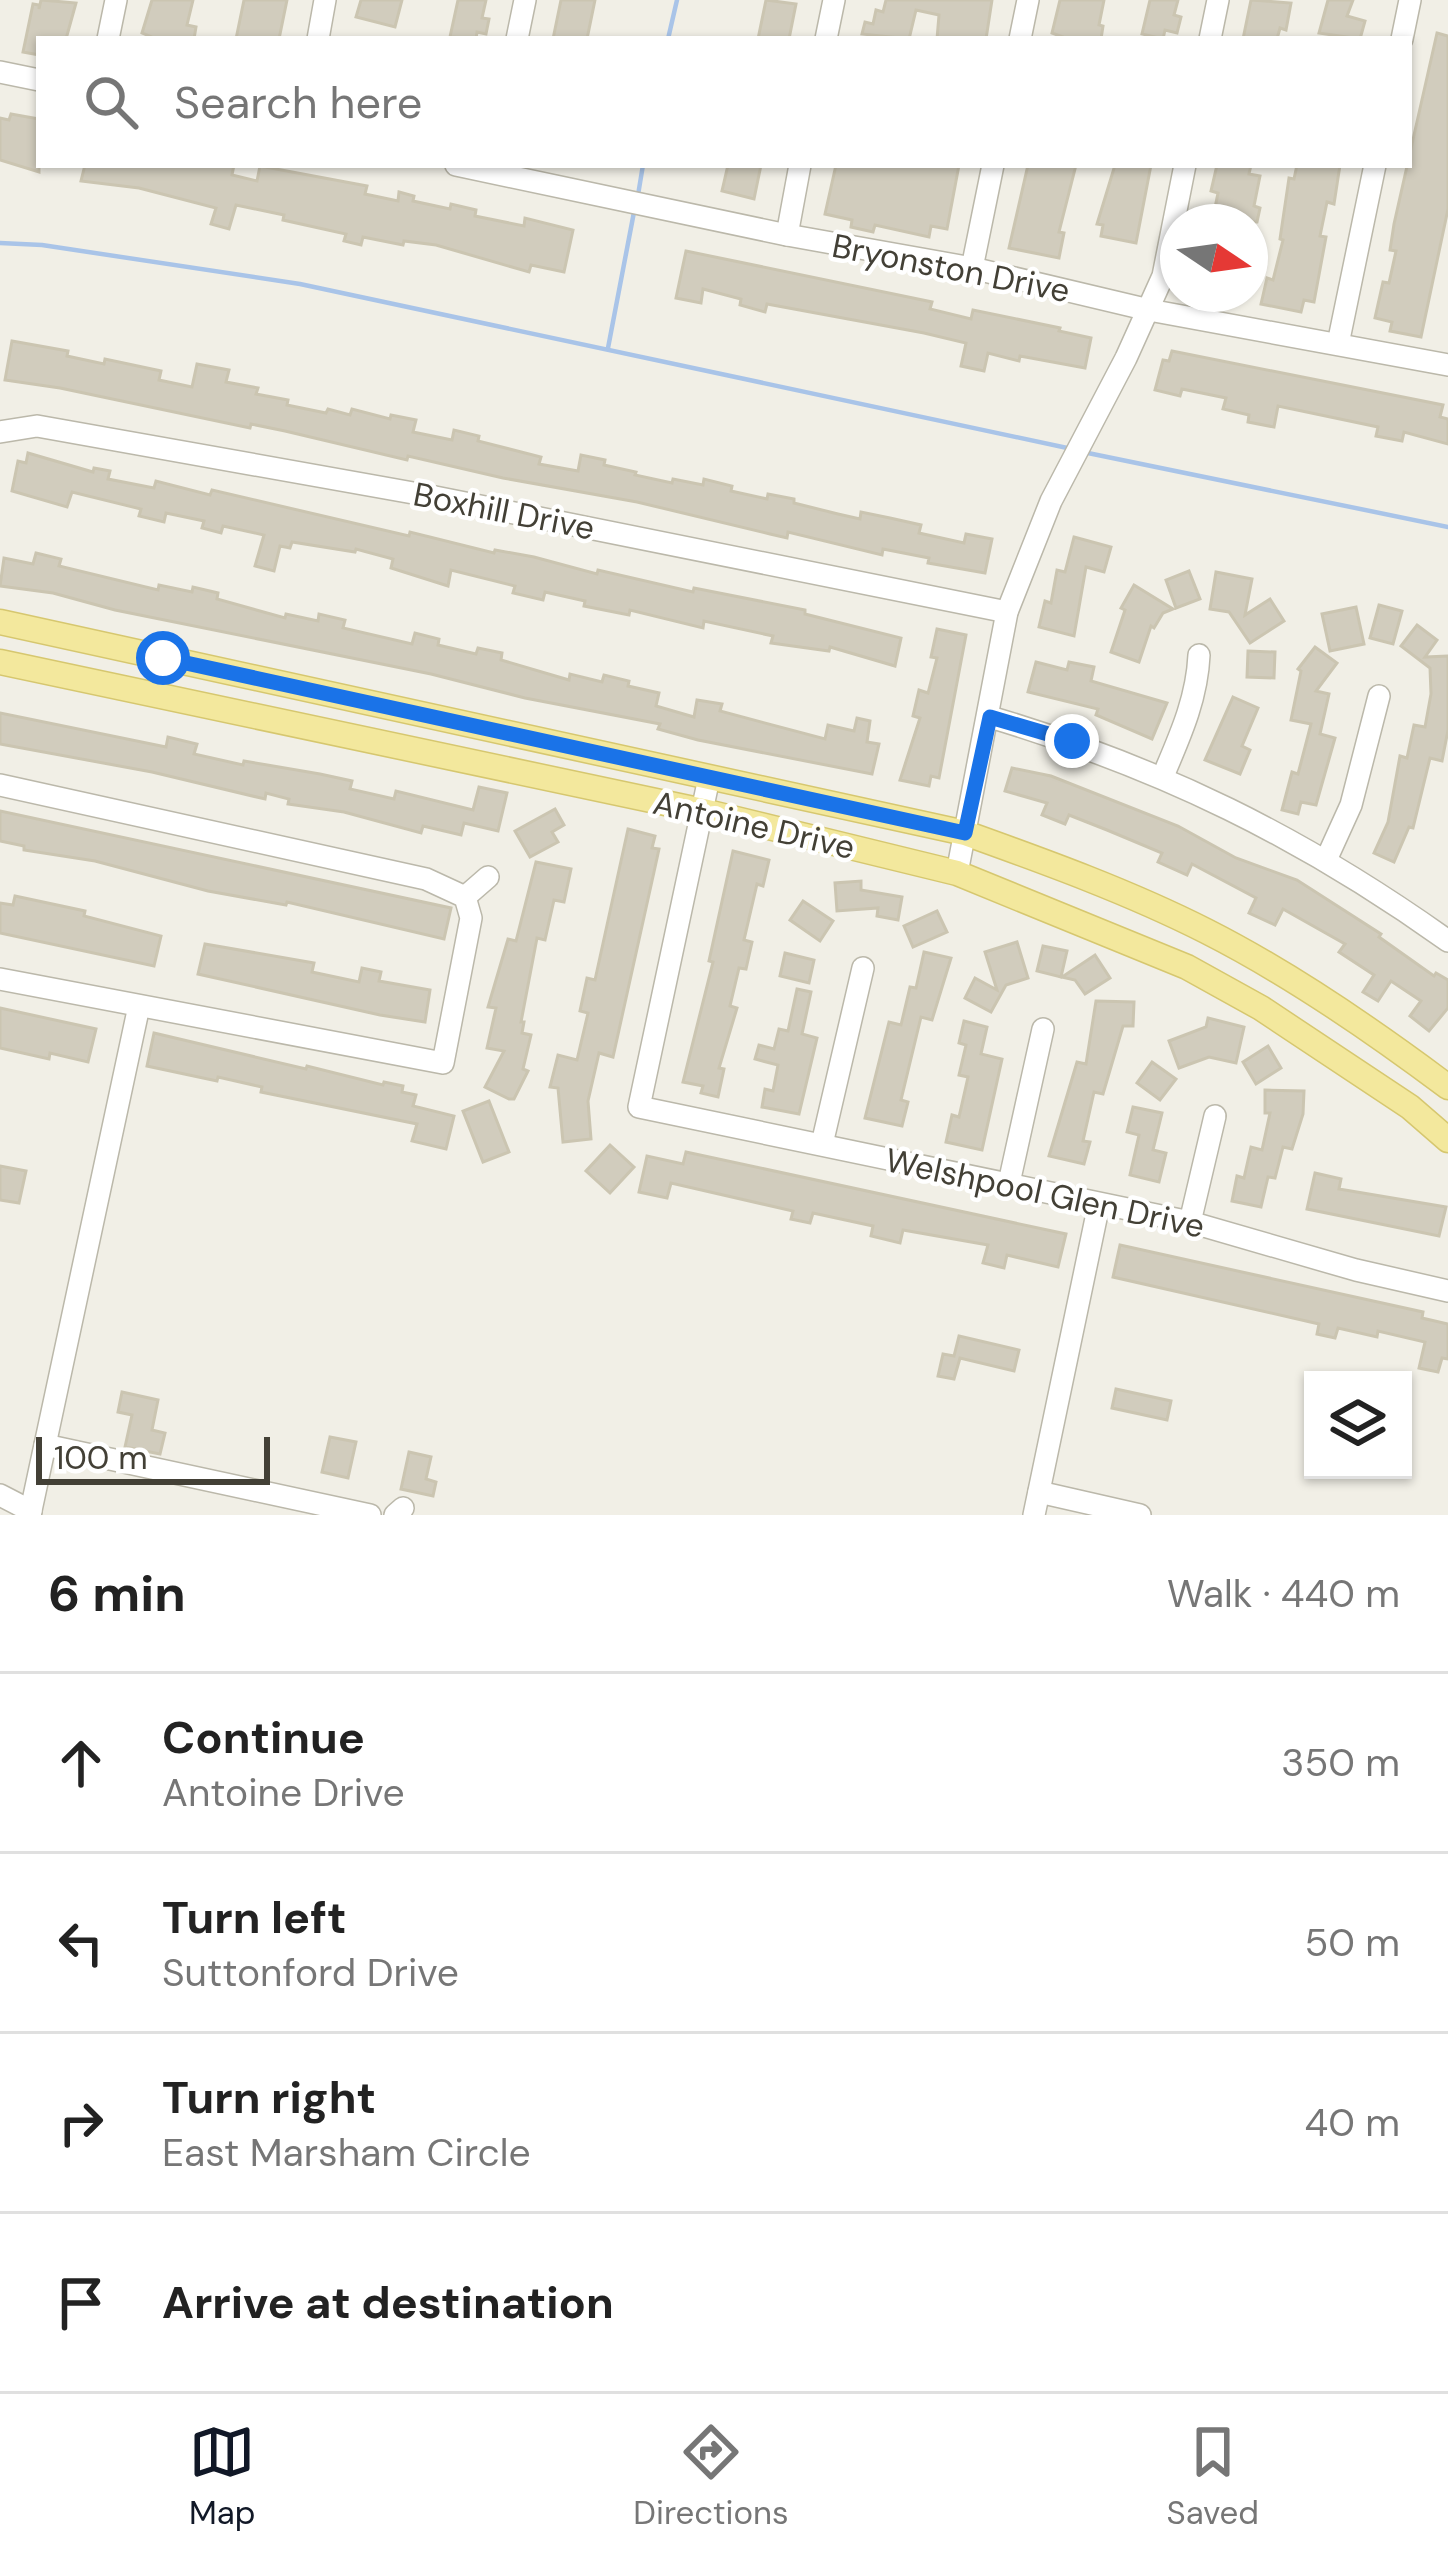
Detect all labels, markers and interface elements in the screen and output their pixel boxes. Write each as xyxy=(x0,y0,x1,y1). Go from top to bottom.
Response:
search box xyxy=(36,36,1412,168)
icon: search xyxy=(78,69,144,135)
text: Search here xyxy=(174,73,422,132)
north arrow xyxy=(1160,204,1268,312)
street label: Bryonston Drive xyxy=(829,224,1073,312)
street label: Boxhill Drive xyxy=(410,472,598,550)
route start xyxy=(136,631,190,685)
route end xyxy=(1045,714,1099,768)
street label: Antoine Drive xyxy=(649,781,859,869)
street label: Welshpool Glen Drive xyxy=(882,1138,1208,1248)
map controls xyxy=(1304,1371,1412,1479)
button: layers xyxy=(1304,1371,1412,1479)
scale bar xyxy=(36,1431,270,1484)
text: 100 m xyxy=(54,1436,148,1479)
text: 6 min xyxy=(48,1560,186,1627)
text: Walk · 440 m xyxy=(1167,1568,1400,1619)
text: Continue xyxy=(162,1708,365,1767)
icon: ahead xyxy=(48,1730,114,1796)
text: 350 m xyxy=(1281,1737,1400,1788)
text: Antoine Drive xyxy=(162,1767,405,1818)
text: Turn left xyxy=(162,1888,346,1947)
icon: left xyxy=(48,1910,114,1976)
text: 50 m xyxy=(1304,1917,1400,1968)
text: Suttonford Drive xyxy=(162,1947,459,1998)
text: Turn right xyxy=(162,2068,376,2127)
icon: right xyxy=(48,2090,114,2156)
text: 40 m xyxy=(1305,2097,1400,2148)
text: East Marsham Circle xyxy=(162,2127,531,2178)
icon: arrive xyxy=(48,2270,114,2336)
text: Arrive at destination xyxy=(162,2273,614,2332)
tab: Map xyxy=(189,2419,255,2534)
tab: Directions xyxy=(633,2419,789,2534)
tab: Saved xyxy=(1167,2419,1259,2534)

